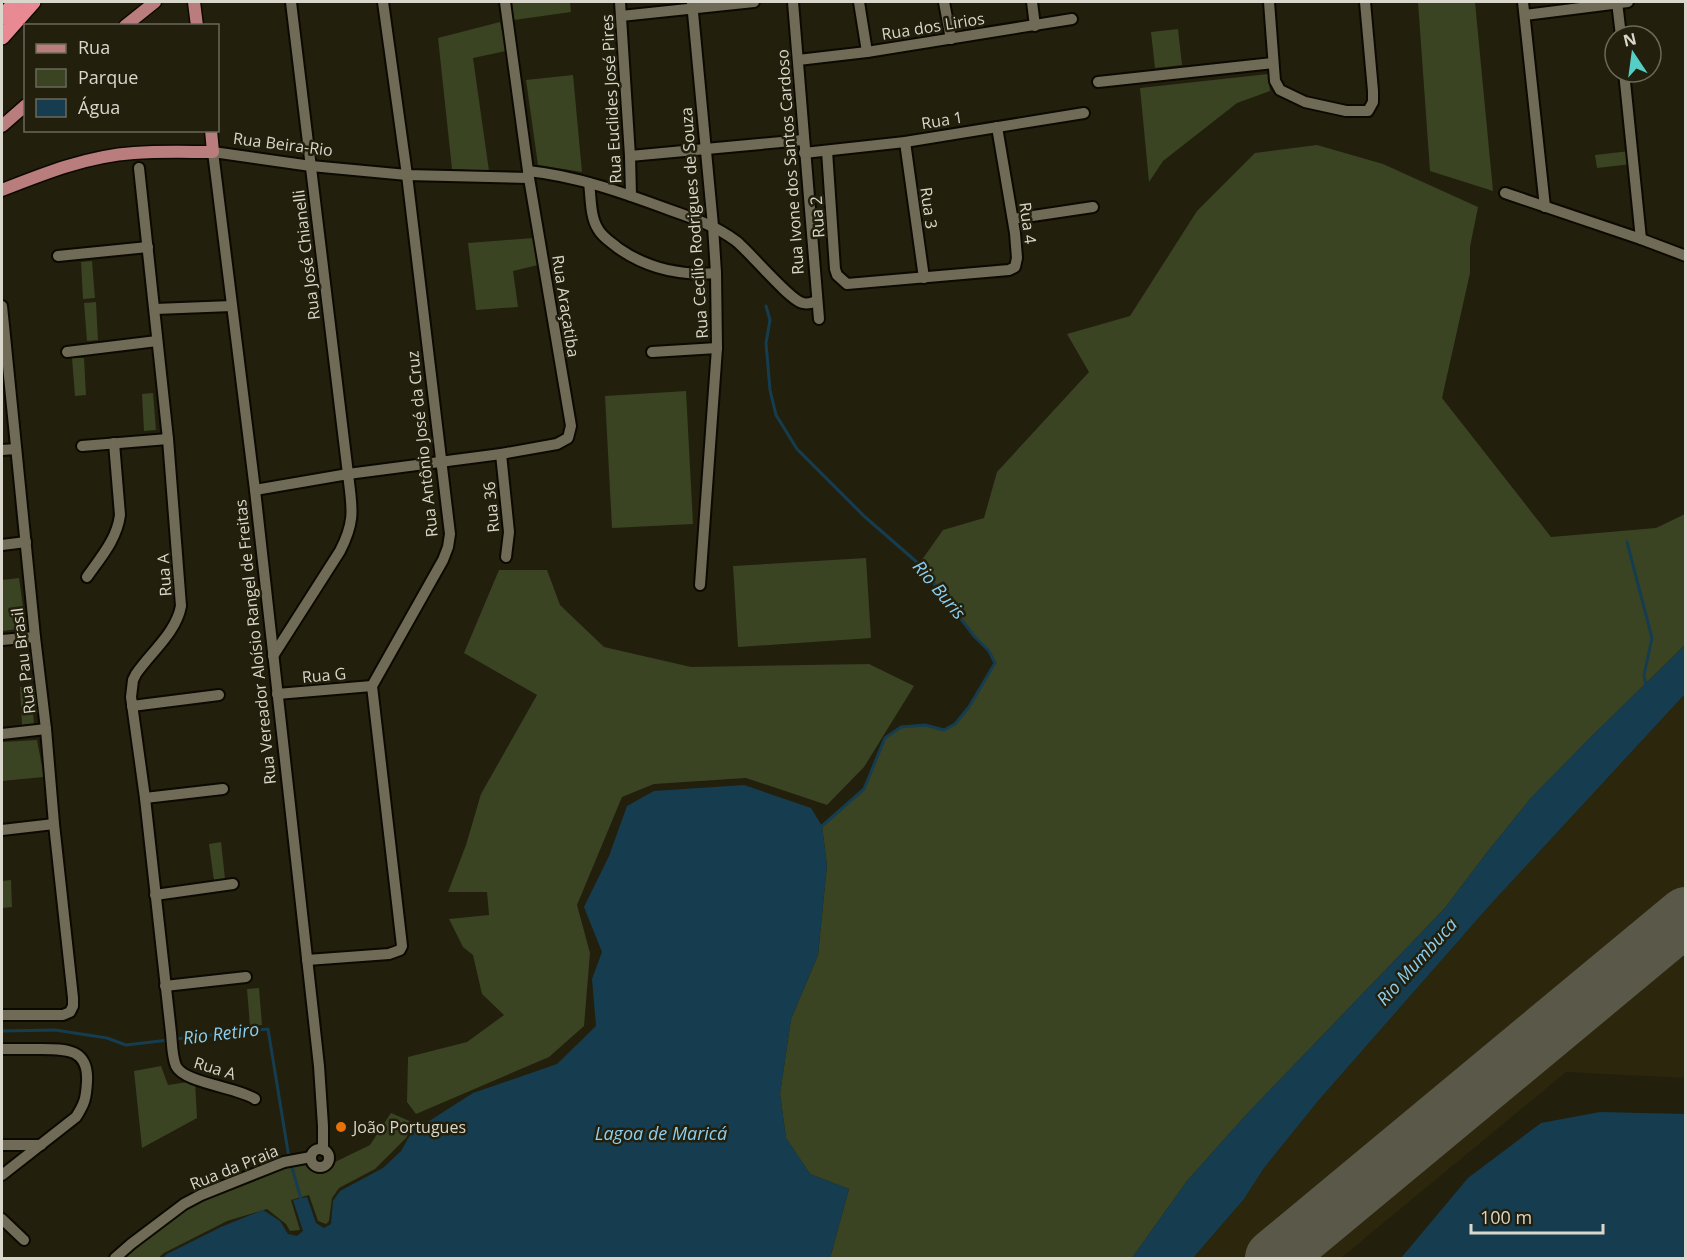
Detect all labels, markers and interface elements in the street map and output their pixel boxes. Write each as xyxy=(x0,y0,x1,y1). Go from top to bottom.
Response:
street label: Rua dos Lirios xyxy=(880,7,986,45)
street label: Rua Euclides José Pires xyxy=(596,14,626,184)
legend xyxy=(24,24,219,132)
north arrow xyxy=(1603,24,1663,84)
text: N xyxy=(1621,27,1638,52)
text: Rua xyxy=(78,35,110,59)
street label: Rua Ivone dos Santos Cardoso xyxy=(771,49,809,275)
text: Parque xyxy=(78,65,138,89)
text: Água xyxy=(78,95,120,119)
street label: Rua Cecílio Rodrigues de Souza xyxy=(675,106,713,340)
street label: Rua 1 xyxy=(920,106,964,134)
street label: Rua Beira-Rio xyxy=(232,127,334,161)
street label: Rua 3 xyxy=(915,186,943,230)
street label: Rua José Chianelli xyxy=(287,189,325,321)
street label: Rua 2 xyxy=(805,195,829,239)
street label: Rua 4 xyxy=(1014,201,1042,245)
street label: Rua Araçatiba xyxy=(547,253,585,359)
street label: Rua Antônio José da Cruz xyxy=(401,350,443,538)
street label: Rua 36 xyxy=(478,481,504,533)
street label: Rua Vereador Aloísio Rangel de Freitas xyxy=(229,498,281,786)
street label: Rua A xyxy=(151,552,176,597)
water label: Rio Buris xyxy=(908,555,972,624)
street label: Rua Pau Brasil xyxy=(6,607,40,715)
street label: Rua G xyxy=(301,662,347,688)
water label: Rio Mumbuca xyxy=(1371,912,1462,1010)
water label: Rio Retiro xyxy=(181,1016,260,1050)
street label: Rua A xyxy=(191,1051,240,1085)
place label: João Portugues xyxy=(351,1116,466,1138)
marker: João Portugues xyxy=(334,1120,348,1134)
water label: Lagoa de Maricá xyxy=(595,1121,727,1145)
street label: Rua da Praia xyxy=(187,1139,281,1195)
scale bar xyxy=(1471,1197,1603,1235)
text: 100 m xyxy=(1480,1205,1532,1229)

